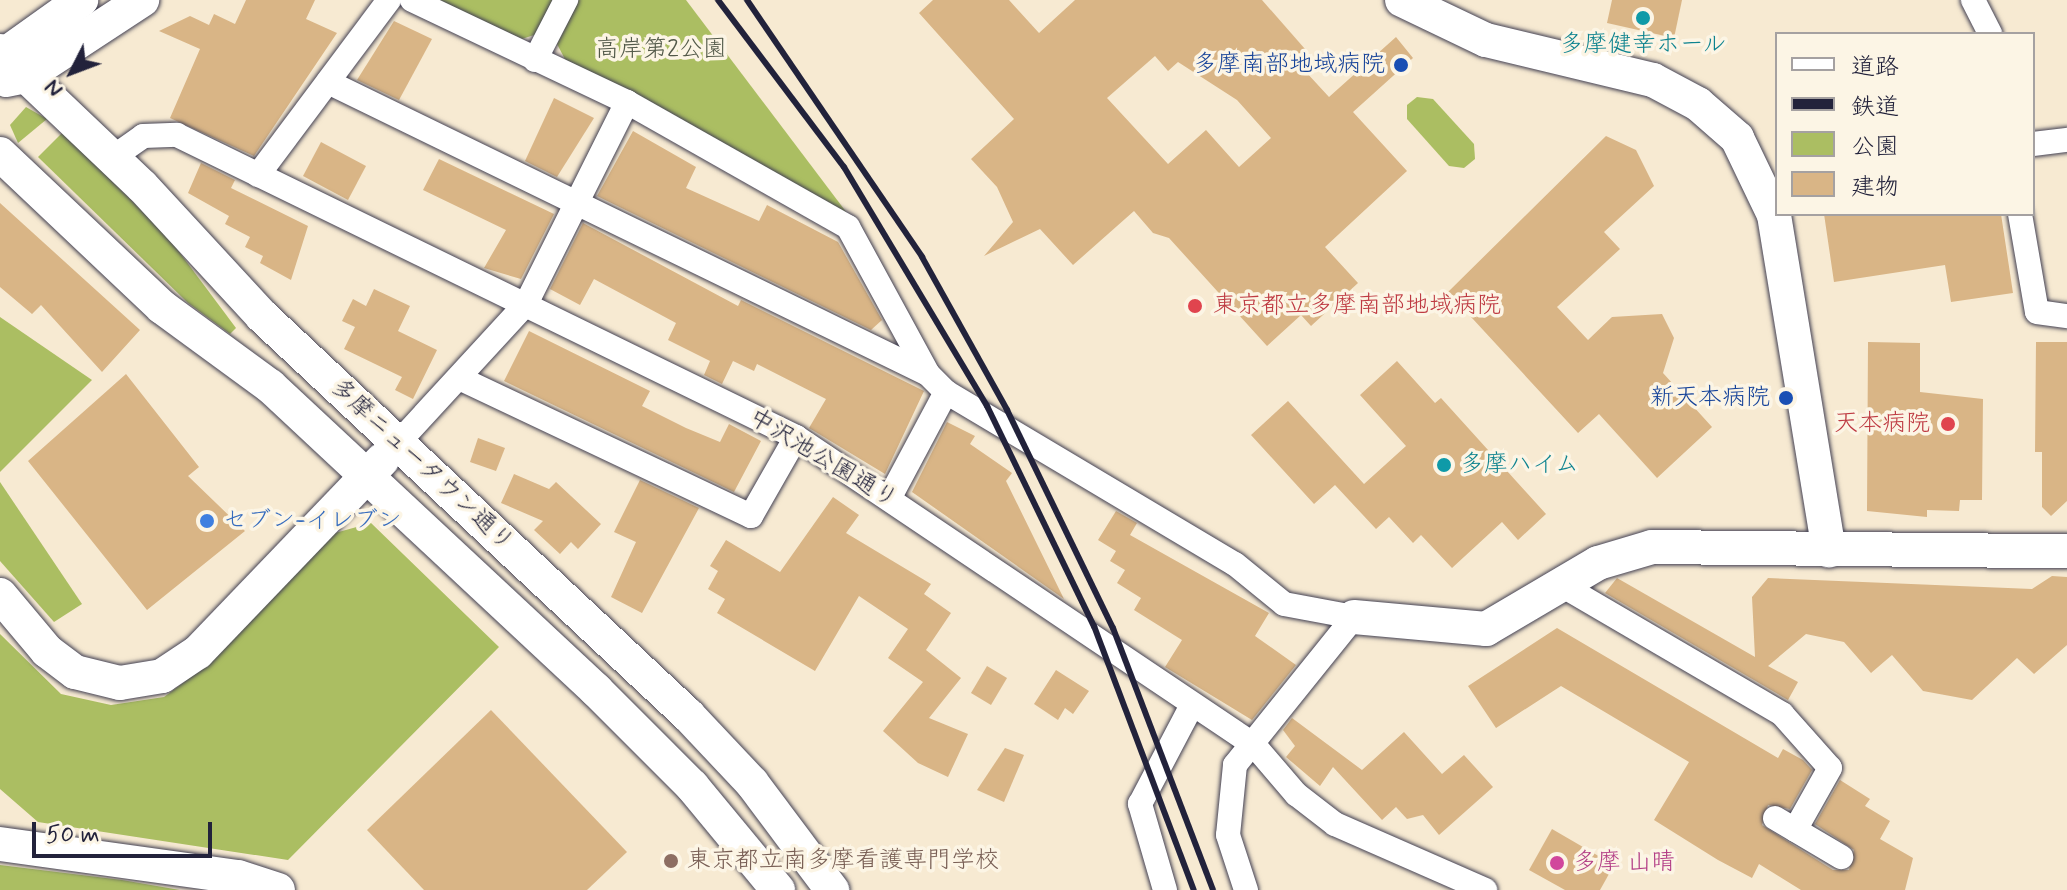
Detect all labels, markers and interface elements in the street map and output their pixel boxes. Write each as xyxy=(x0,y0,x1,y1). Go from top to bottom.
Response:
marker: 多摩健幸ホール xyxy=(1634,9,1652,27)
place label: 多摩健幸ホール xyxy=(1559,31,1727,59)
north arrow xyxy=(32,32,112,112)
legend xyxy=(1775,32,2035,216)
park label: 高岸第2公園 xyxy=(595,36,727,64)
place label: 多摩南部地域病院 xyxy=(1193,51,1385,79)
text: 道路 xyxy=(1851,52,1899,83)
marker: 多摩南部地域病院 xyxy=(1392,56,1410,74)
text: N xyxy=(39,73,69,103)
text: 鉄道 xyxy=(1851,92,1899,123)
text: 公園 xyxy=(1851,132,1899,163)
text: 建物 xyxy=(1851,172,1899,203)
place label: 東京都立多摩南部地域病院 xyxy=(1213,292,1501,320)
marker: 東京都立多摩南部地域病院 xyxy=(1184,295,1206,317)
street label: 多摩ニュータウン通り xyxy=(324,373,520,557)
place label: 新天本病院 xyxy=(1650,384,1770,412)
marker: 新天本病院 xyxy=(1777,389,1795,407)
street label: 中沢池公園通り xyxy=(744,403,902,515)
place label: 天本病院 xyxy=(1834,410,1930,438)
marker: 天本病院 xyxy=(1937,413,1959,435)
place label: 多摩ハイム xyxy=(1460,451,1580,479)
marker: 多摩ハイム xyxy=(1435,456,1453,474)
place label: セブン-イレブン xyxy=(223,507,402,535)
marker: セブン-イレブン xyxy=(198,512,216,530)
scale bar xyxy=(36,806,216,856)
text: 50 m xyxy=(46,820,100,851)
place label: 東京都立南多摩看護専門学校 xyxy=(687,847,999,875)
place label: 多摩 山晴 xyxy=(1573,849,1675,877)
marker: 東京都立南多摩看護専門学校 xyxy=(662,852,680,870)
marker: 多摩 山晴 xyxy=(1548,854,1566,872)

